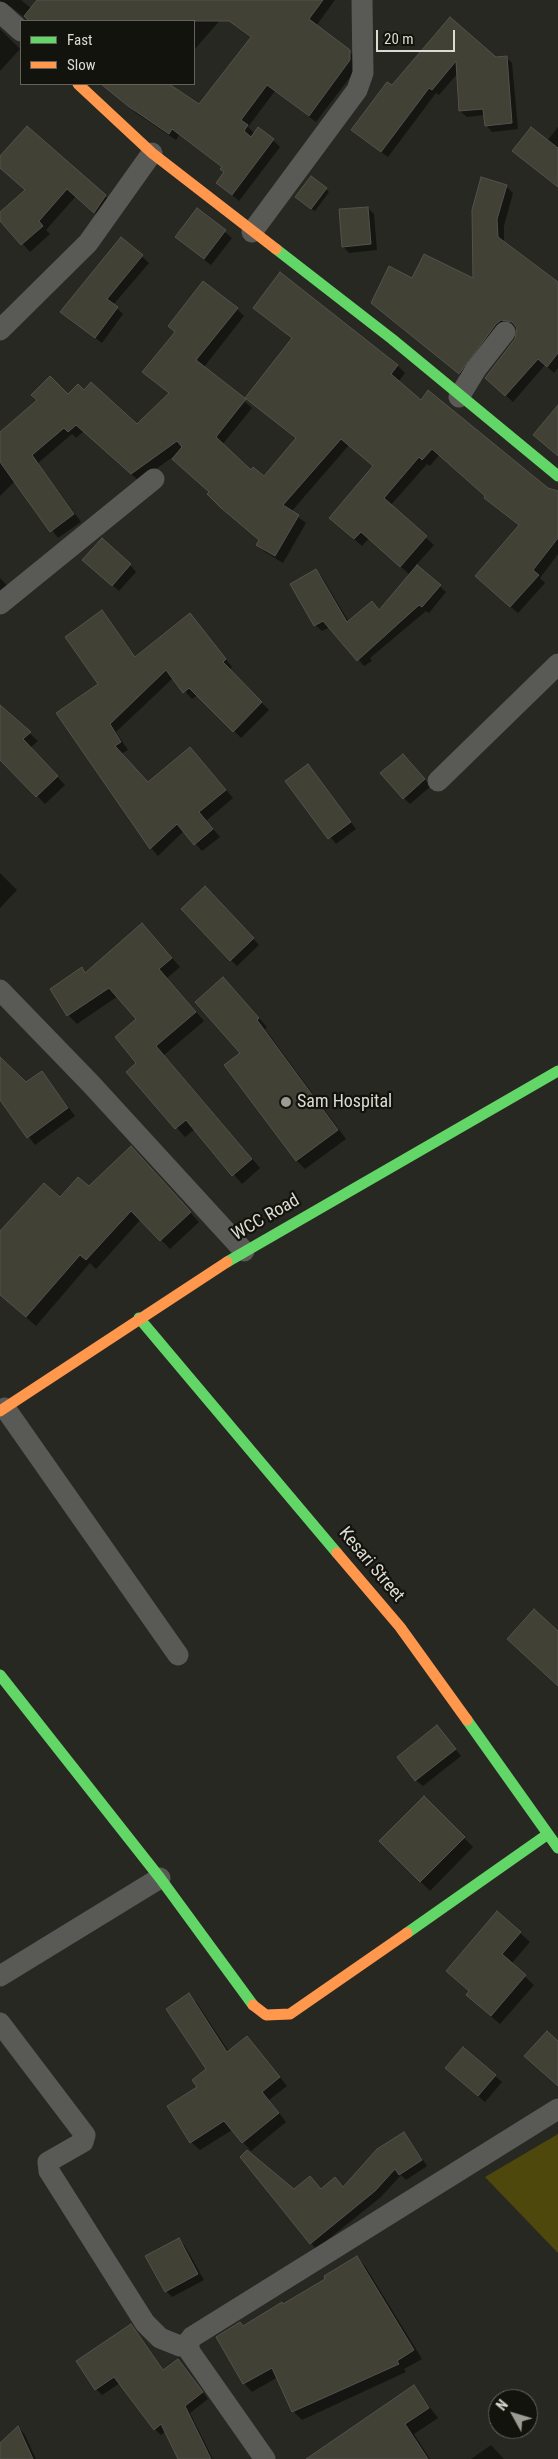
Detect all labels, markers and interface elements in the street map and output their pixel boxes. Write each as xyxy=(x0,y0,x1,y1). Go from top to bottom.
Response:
legend xyxy=(20,20,195,85)
scale bar xyxy=(378,20,457,52)
text: 20 m xyxy=(384,30,414,48)
text: Fast xyxy=(67,31,92,49)
text: Slow xyxy=(67,56,96,74)
place label: Sam Hospital xyxy=(297,1091,392,1113)
marker: Sam Hospital xyxy=(279,1095,293,1109)
street label: WCC Road xyxy=(228,1190,304,1246)
street label: Kesari Street xyxy=(334,1523,408,1607)
north arrow xyxy=(488,2389,538,2439)
text: N xyxy=(493,2397,511,2414)

